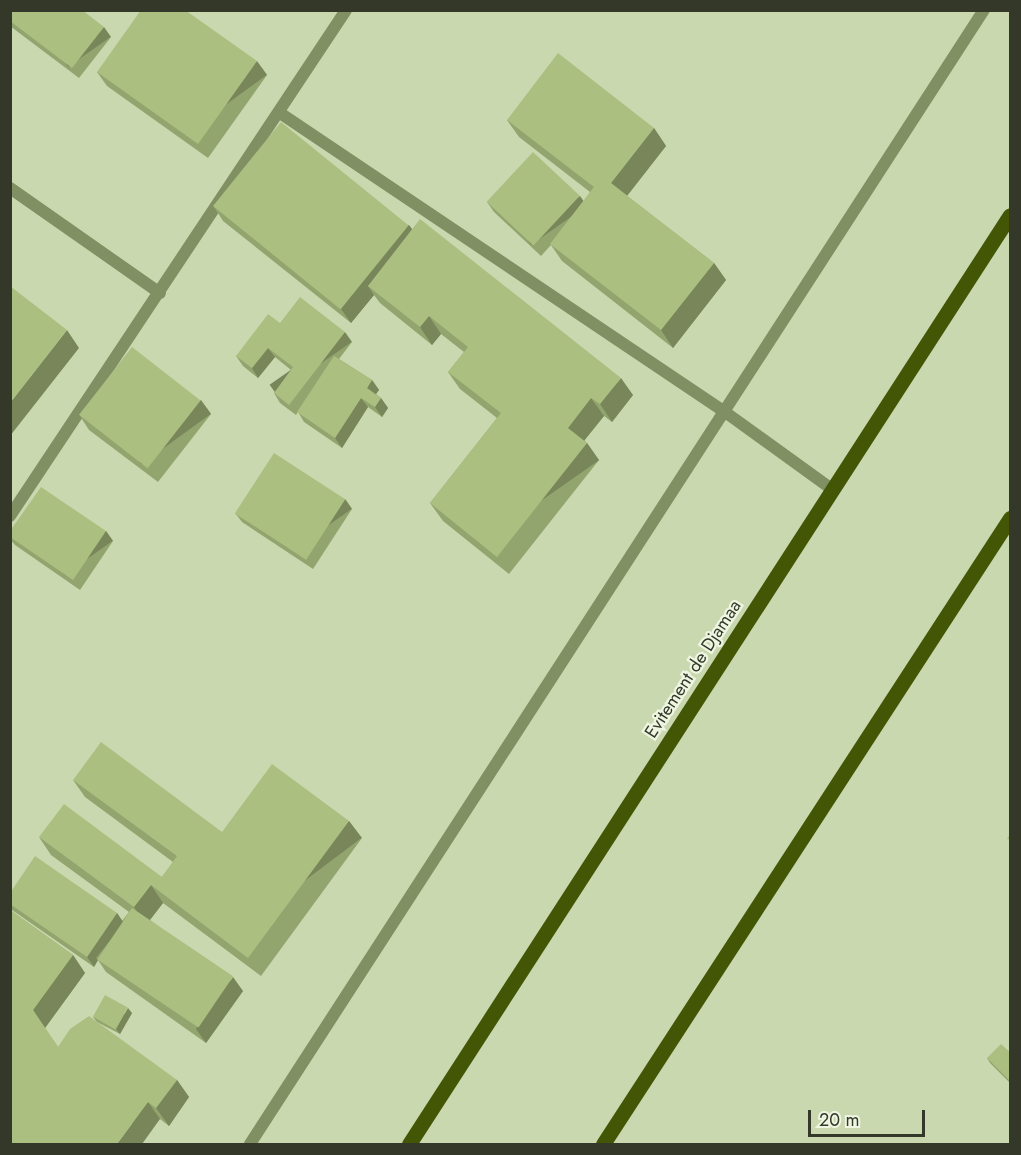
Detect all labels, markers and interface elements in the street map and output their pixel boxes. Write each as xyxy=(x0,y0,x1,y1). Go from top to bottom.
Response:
street label: Evitement de Djamaa xyxy=(640,596,746,742)
scale bar xyxy=(811,1098,928,1136)
text: 20 m xyxy=(819,1107,859,1133)

